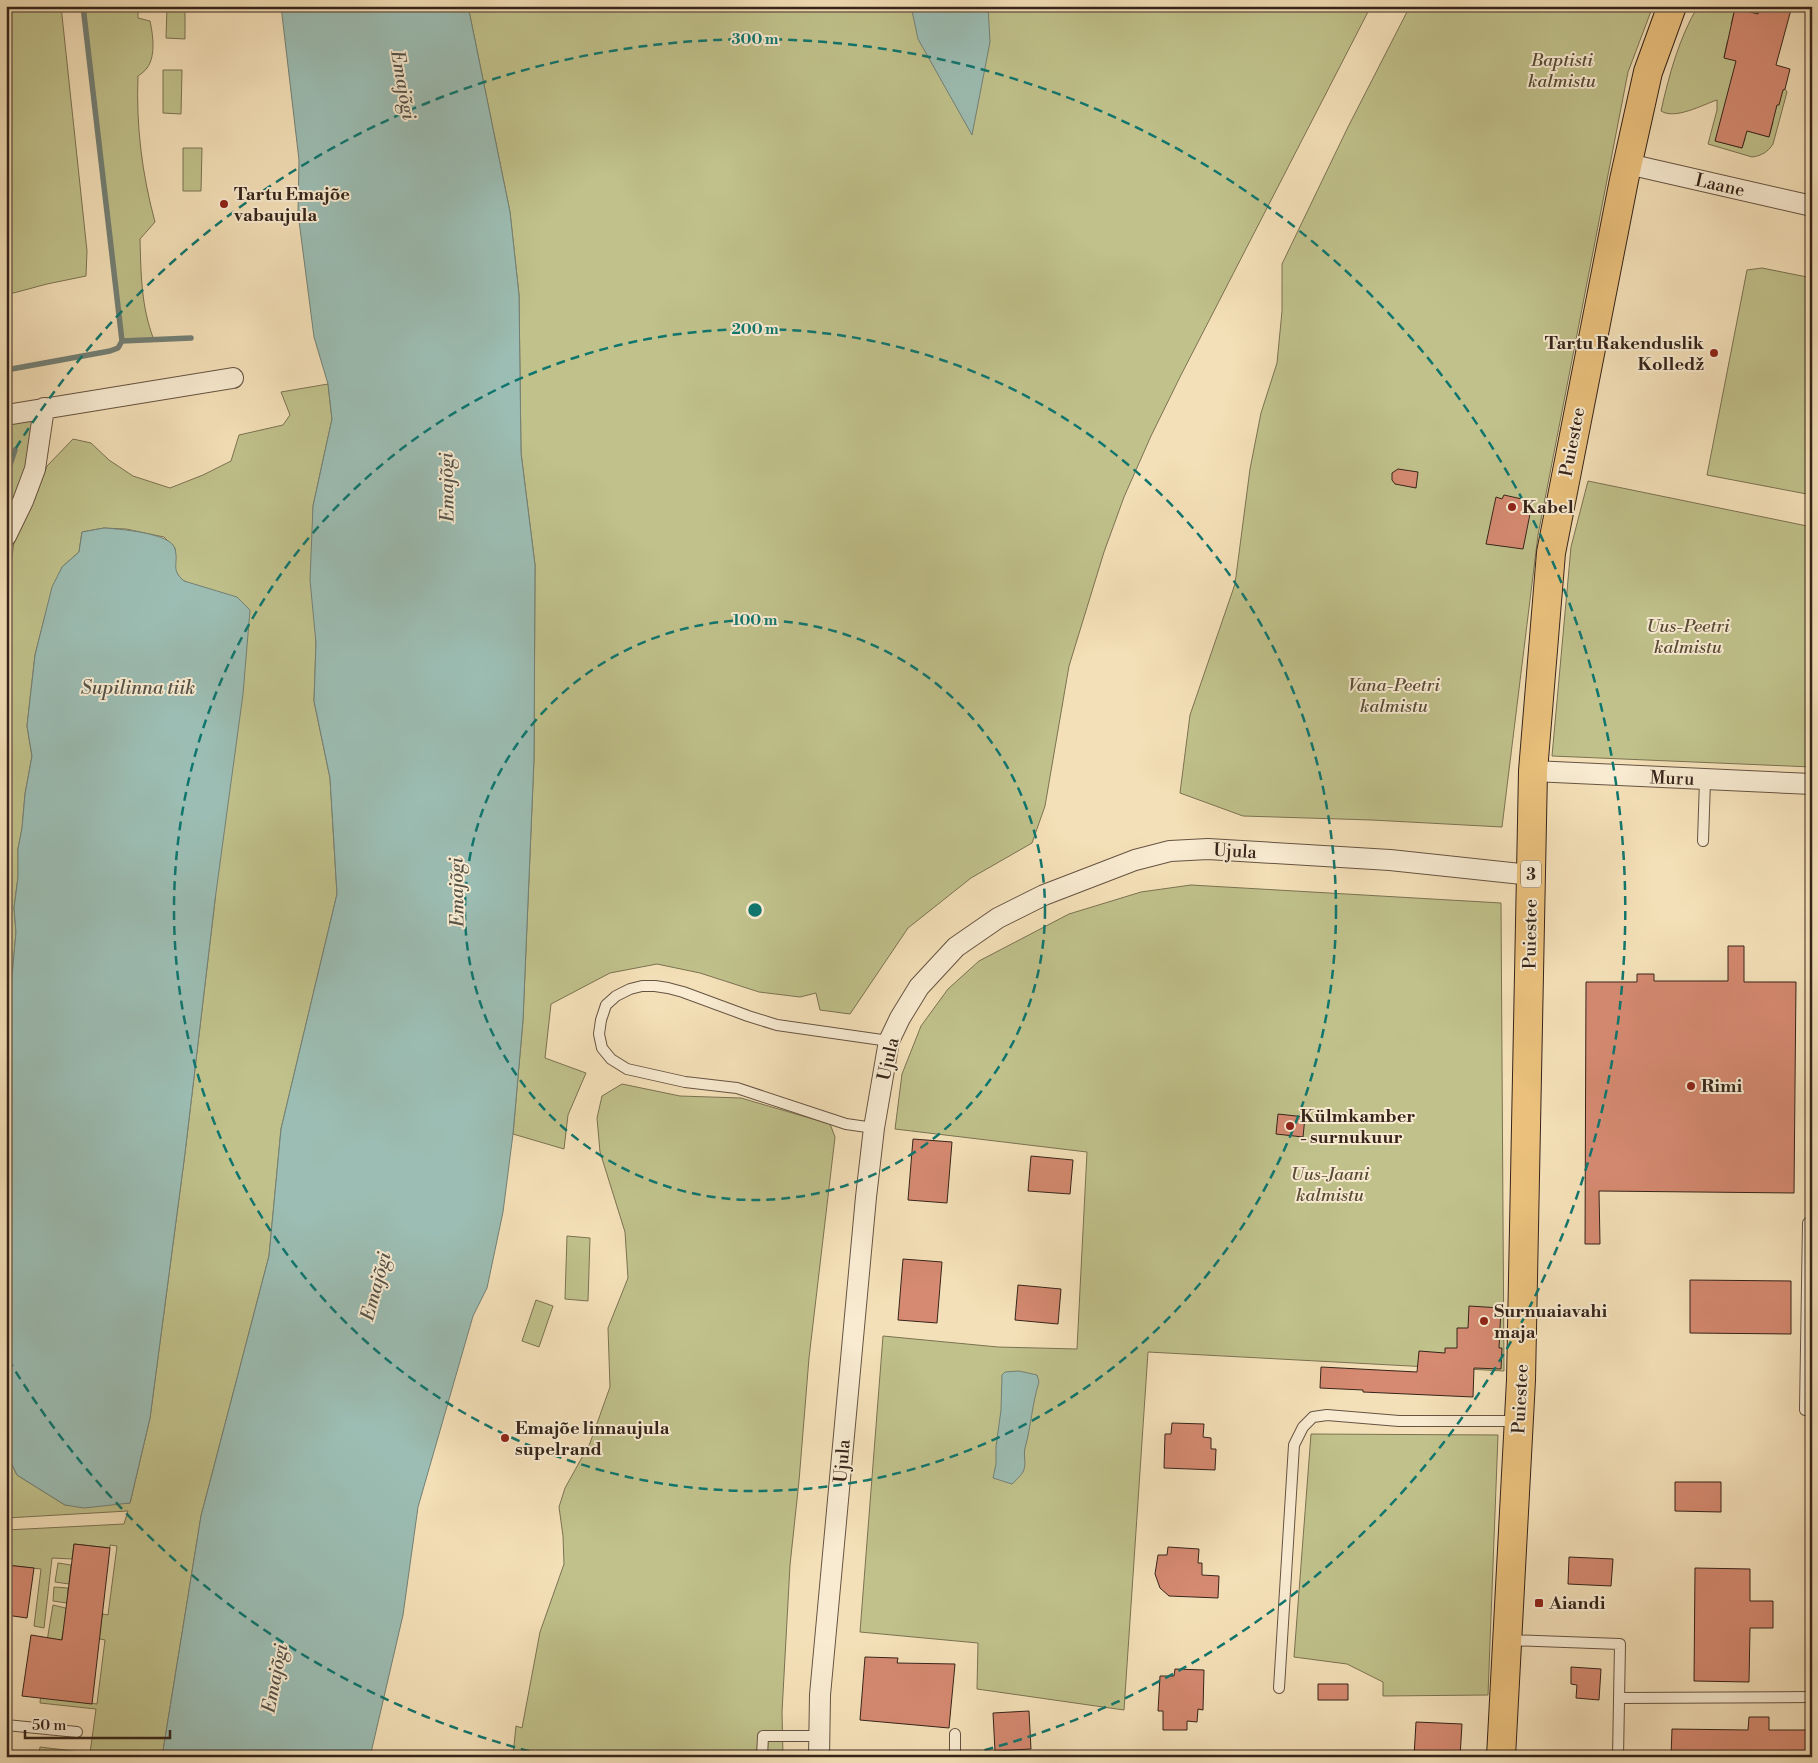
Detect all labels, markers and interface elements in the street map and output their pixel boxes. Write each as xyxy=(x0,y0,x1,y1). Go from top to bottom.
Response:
text: 300 m xyxy=(732,30,779,49)
water label: Emajõgi xyxy=(385,48,421,122)
park label: Baptisti kalmistu xyxy=(1528,49,1597,93)
street label: Laane xyxy=(1693,169,1747,202)
place label: Tartu Emajõe vabaujula xyxy=(233,183,350,227)
marker: Tartu Emajõe vabaujula xyxy=(218,198,230,210)
text: 200 m xyxy=(731,320,779,339)
place label: Tartu Rakenduslik Kolledž xyxy=(1545,332,1705,376)
marker: Tartu Rakenduslik Kolledž xyxy=(1708,347,1720,359)
street label: Puiestee xyxy=(1555,405,1590,479)
water label: Emajõgi xyxy=(434,452,460,523)
place label: Kabel xyxy=(1522,496,1574,519)
marker: Kabel xyxy=(1506,501,1518,513)
text: 100 m xyxy=(733,611,778,630)
park label: Uus-Peetri kalmistu xyxy=(1646,615,1730,659)
park label: Vana-Peetri kalmistu xyxy=(1348,674,1440,718)
water label: Supilinna tiik xyxy=(81,676,195,700)
street label: Muru xyxy=(1649,766,1695,791)
street label: Ujula xyxy=(1213,839,1258,864)
water label: Emajõgi xyxy=(444,857,470,928)
road number: 3 xyxy=(1521,861,1541,888)
street label: Puiestee xyxy=(1518,899,1543,969)
centre of rings xyxy=(746,901,764,919)
street label: Ujula xyxy=(872,1034,905,1083)
place label: Rimi xyxy=(1701,1075,1742,1098)
marker: Rimi xyxy=(1685,1080,1697,1092)
place label: Külmkamber - surnukuur xyxy=(1300,1105,1415,1149)
marker: Külmkamber - surnukuur xyxy=(1284,1120,1296,1132)
park label: Uus-Jaani kalmistu xyxy=(1290,1163,1370,1207)
water label: Emajõgi xyxy=(355,1249,397,1324)
place label: Surnuaiavahi maja xyxy=(1494,1300,1607,1344)
marker: Surnuaiavahi maja xyxy=(1478,1315,1490,1327)
street label: Puiestee xyxy=(1507,1363,1534,1435)
place label: Emajõe linnaujula supelrand xyxy=(515,1417,670,1461)
marker: Emajõe linnaujula supelrand xyxy=(499,1432,511,1444)
street label: Ujula xyxy=(829,1438,856,1484)
place label: Aiandi xyxy=(1548,1592,1606,1615)
marker: Aiandi xyxy=(1533,1597,1545,1609)
water label: Emajõgi xyxy=(256,1642,293,1716)
scale bar xyxy=(25,1708,170,1740)
text: 50 m xyxy=(32,1716,66,1735)

